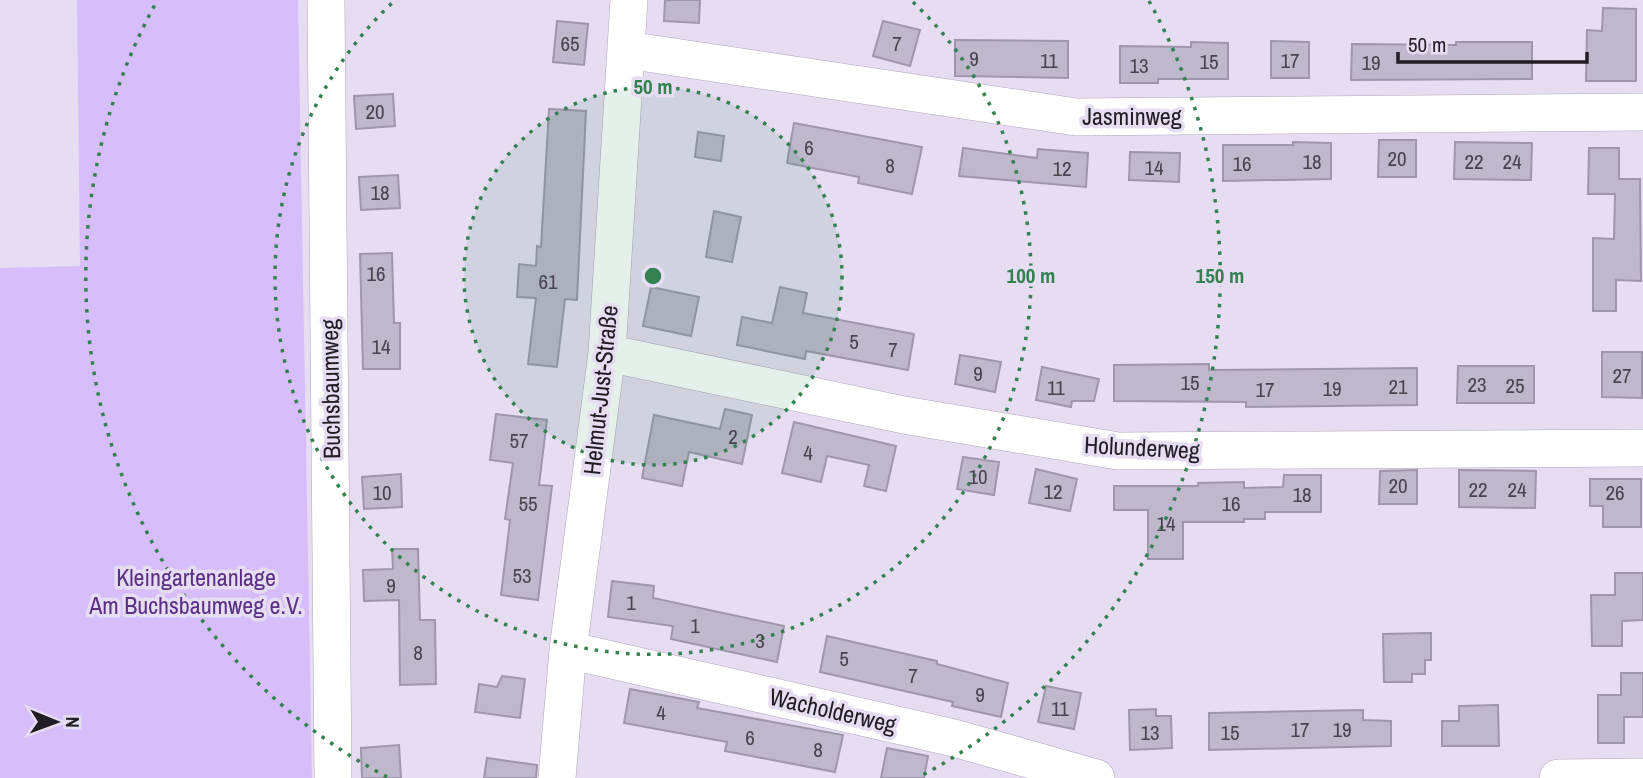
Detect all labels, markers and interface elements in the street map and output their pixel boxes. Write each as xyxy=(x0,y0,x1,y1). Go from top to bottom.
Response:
scale bar xyxy=(1398,21,1587,65)
house number: 65 xyxy=(560,29,580,58)
house number: 7 xyxy=(892,29,902,58)
text: 50 m xyxy=(1408,30,1446,59)
house number: 9 xyxy=(969,44,979,73)
house number: 11 xyxy=(1040,46,1058,75)
house number: 17 xyxy=(1280,46,1300,75)
house number: 15 xyxy=(1199,47,1219,76)
house number: 19 xyxy=(1361,48,1381,77)
house number: 13 xyxy=(1129,51,1149,80)
text: 50 m xyxy=(633,72,673,101)
house number: 20 xyxy=(365,97,385,126)
street label: Jasminweg xyxy=(1082,100,1182,132)
house number: 6 xyxy=(804,133,814,162)
house number: 20 xyxy=(1387,144,1407,173)
house number: 18 xyxy=(1302,147,1322,176)
house number: 22 xyxy=(1464,147,1484,176)
house number: 24 xyxy=(1502,147,1522,176)
house number: 16 xyxy=(1232,149,1252,178)
house number: 8 xyxy=(885,151,895,180)
house number: 14 xyxy=(1144,153,1164,182)
house number: 12 xyxy=(1052,154,1072,183)
house number: 18 xyxy=(370,178,390,207)
house number: 16 xyxy=(366,259,386,288)
text: 100 m xyxy=(1007,261,1055,290)
text: 150 m xyxy=(1196,261,1244,290)
centre of rings xyxy=(641,264,665,288)
house number: 61 xyxy=(538,267,558,296)
street label: Helmut-Just-Straße xyxy=(575,303,625,477)
street label: Buchsbaumweg xyxy=(313,319,347,459)
house number: 5 xyxy=(849,327,859,356)
house number: 14 xyxy=(371,332,391,361)
house number: 7 xyxy=(888,335,898,364)
house number: 9 xyxy=(973,359,983,388)
house number: 27 xyxy=(1612,361,1632,390)
house number: 15 xyxy=(1180,368,1200,397)
house number: 23 xyxy=(1467,370,1487,399)
house number: 25 xyxy=(1505,371,1525,400)
house number: 21 xyxy=(1388,372,1408,401)
house number: 11 xyxy=(1047,373,1065,402)
house number: 19 xyxy=(1322,374,1342,403)
house number: 17 xyxy=(1255,375,1275,404)
house number: 2 xyxy=(728,422,738,451)
house number: 57 xyxy=(509,426,529,455)
street label: Holunderweg xyxy=(1083,428,1201,466)
house number: 4 xyxy=(803,438,813,467)
house number: 10 xyxy=(968,462,988,491)
house number: 20 xyxy=(1388,471,1408,500)
house number: 22 xyxy=(1468,475,1488,504)
house number: 24 xyxy=(1507,475,1527,504)
house number: 12 xyxy=(1043,477,1063,506)
house number: 10 xyxy=(372,478,392,507)
house number: 26 xyxy=(1605,478,1625,507)
house number: 18 xyxy=(1292,480,1312,509)
house number: 55 xyxy=(518,489,538,518)
house number: 16 xyxy=(1221,489,1241,518)
house number: 14 xyxy=(1156,509,1176,538)
park label: Kleingartenanlage Am Buchsbaumweg e.V. xyxy=(88,561,303,621)
house number: 53 xyxy=(512,561,532,590)
house number: 9 xyxy=(386,571,396,600)
house number: 1 xyxy=(626,588,636,617)
house number: 1 xyxy=(690,611,700,640)
house number: 3 xyxy=(755,626,765,655)
house number: 8 xyxy=(413,638,423,667)
house number: 5 xyxy=(839,644,849,673)
house number: 7 xyxy=(908,661,918,690)
street label: Wacholderweg xyxy=(766,680,900,740)
house number: 9 xyxy=(975,680,985,709)
north arrow xyxy=(21,687,91,757)
house number: 11 xyxy=(1051,694,1069,723)
house number: 4 xyxy=(656,698,666,727)
house number: 17 xyxy=(1290,715,1310,744)
house number: 19 xyxy=(1332,715,1352,744)
text: N xyxy=(60,716,86,728)
house number: 13 xyxy=(1140,718,1160,747)
house number: 15 xyxy=(1220,718,1240,747)
house number: 6 xyxy=(745,723,755,752)
house number: 8 xyxy=(813,735,823,764)

